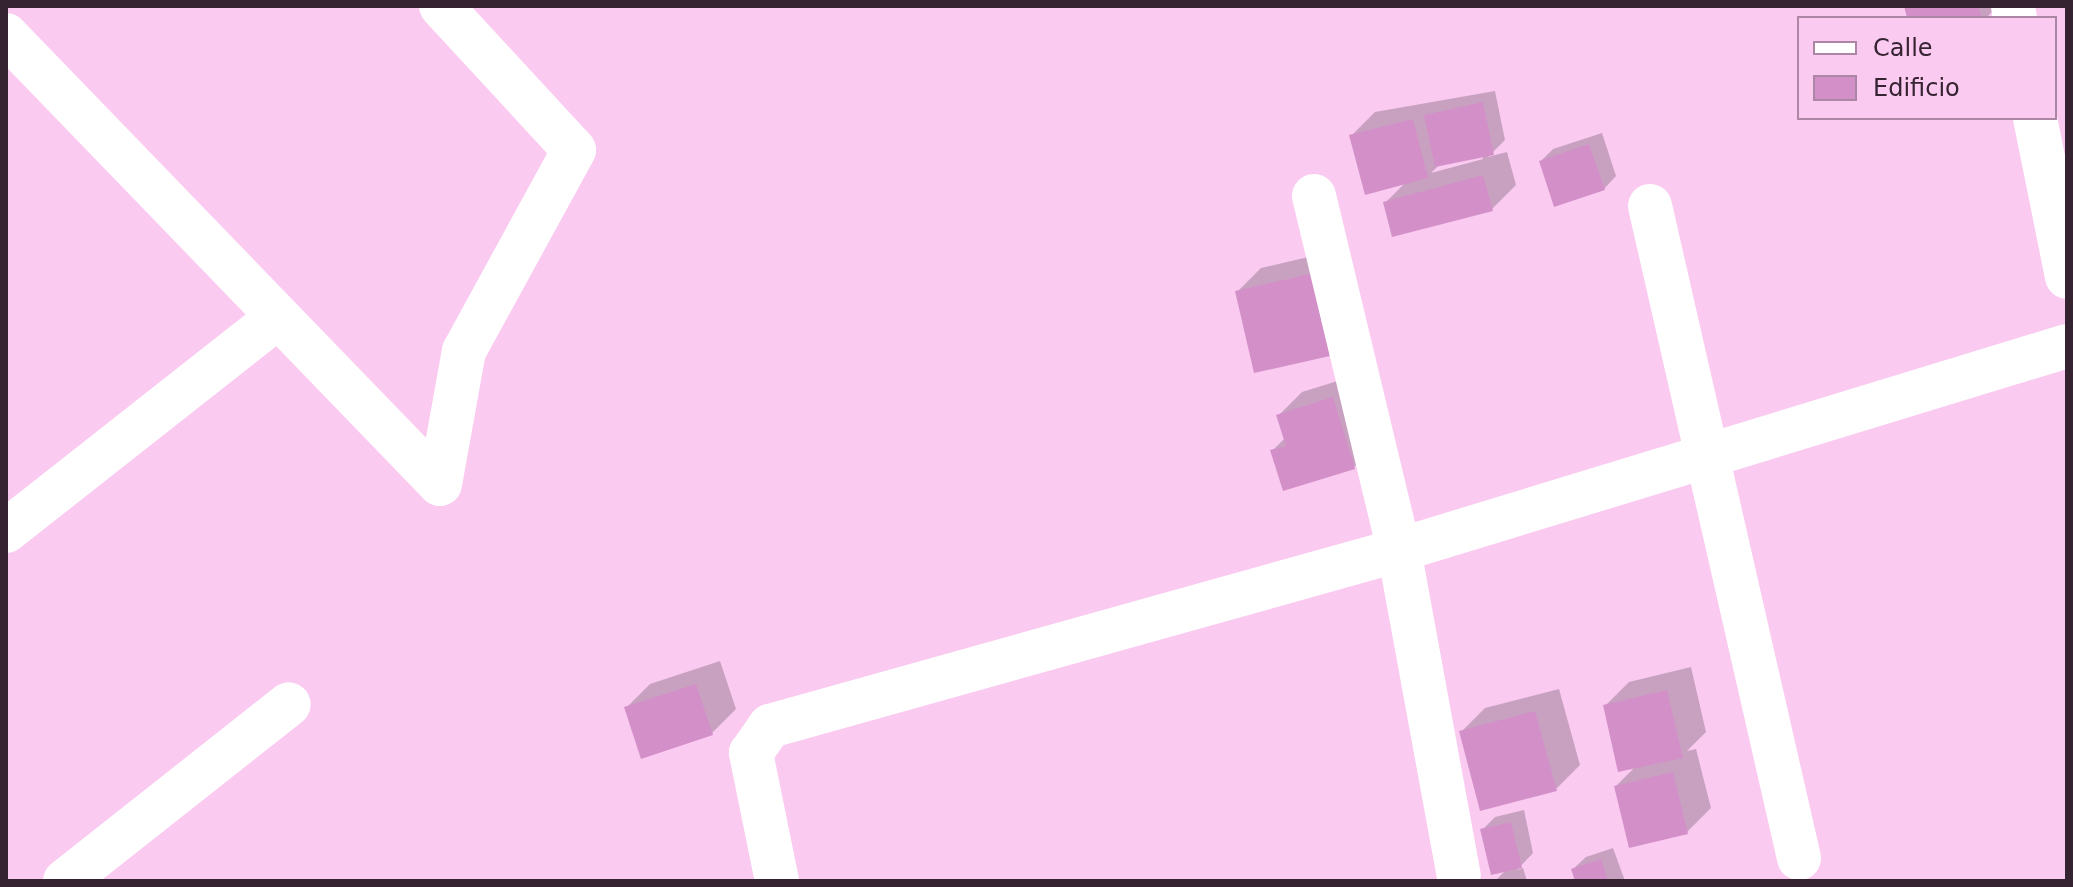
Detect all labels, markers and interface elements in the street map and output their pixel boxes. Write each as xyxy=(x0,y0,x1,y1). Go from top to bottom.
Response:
legend xyxy=(1797,16,2057,120)
text: Calle xyxy=(1873,34,1933,62)
text: Edificio xyxy=(1873,74,1960,102)

